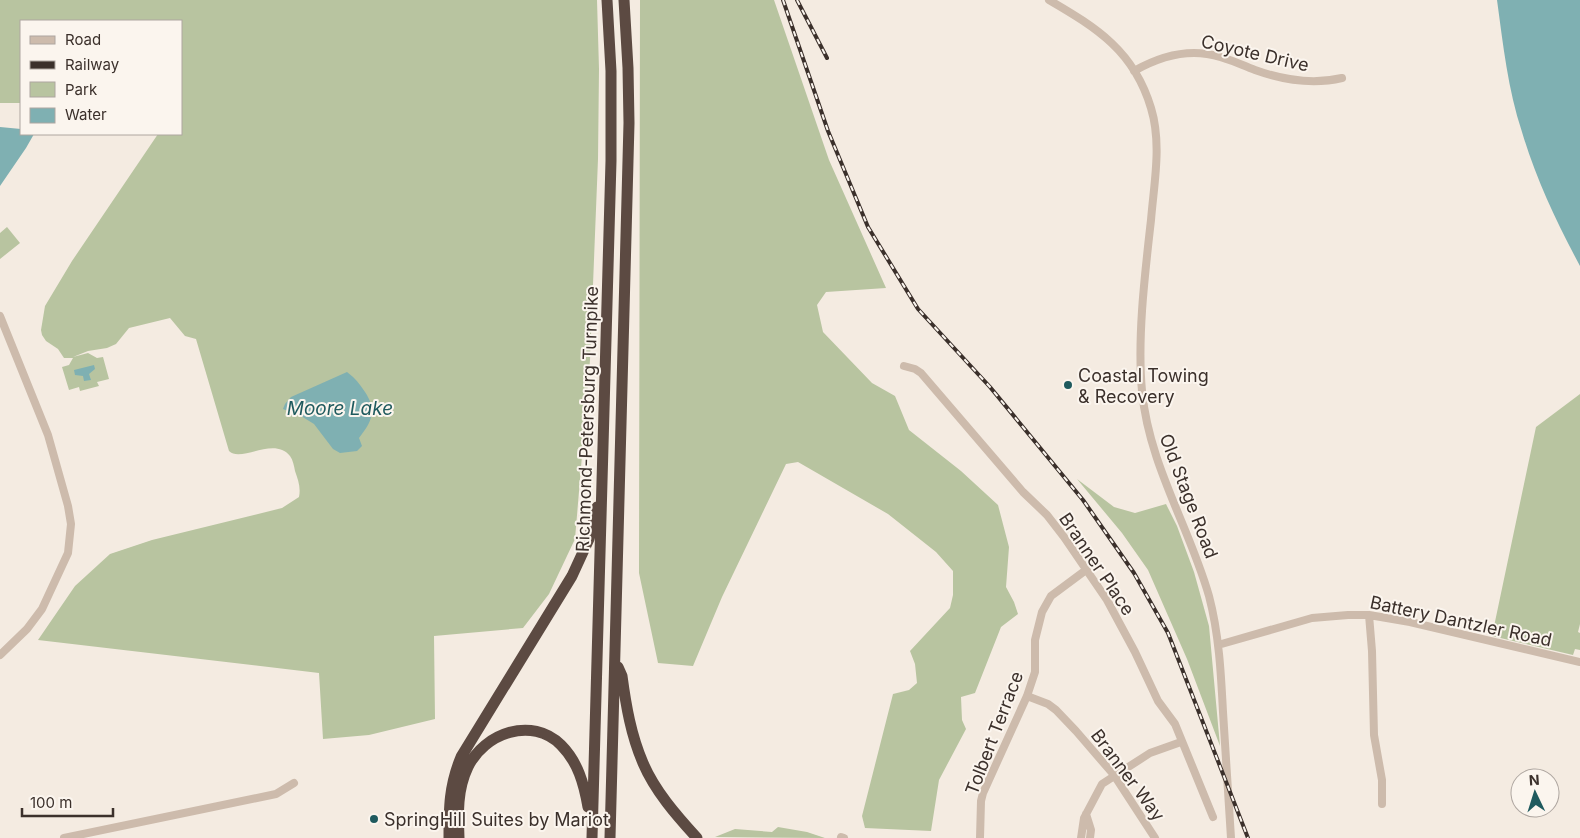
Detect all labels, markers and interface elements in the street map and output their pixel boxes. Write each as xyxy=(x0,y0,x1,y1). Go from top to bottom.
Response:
legend xyxy=(20,20,182,135)
text: Road xyxy=(65,30,101,49)
street label: Coyote Drive xyxy=(1199,30,1311,76)
text: Railway xyxy=(65,55,120,74)
text: Park xyxy=(65,80,98,99)
text: Water xyxy=(65,105,107,124)
street label: Richmond-Petersburg Turnpike xyxy=(572,286,602,552)
place label: Coastal Towing & Recovery xyxy=(1078,365,1209,407)
marker: Coastal Towing & Recovery xyxy=(1062,379,1074,391)
water label: Moore Lake xyxy=(287,397,393,420)
street label: Old Stage Road xyxy=(1156,431,1222,561)
street label: Branner Place xyxy=(1055,509,1139,619)
street label: Battery Dantzler Road xyxy=(1368,591,1554,651)
street label: Tolbert Terrace xyxy=(961,668,1027,798)
street label: Branner Way xyxy=(1087,725,1169,825)
north arrow xyxy=(1510,768,1560,818)
text: N xyxy=(1528,771,1540,788)
scale bar xyxy=(22,786,114,818)
text: 100 m xyxy=(30,793,72,812)
place label: SpringHill Suites by Mariot xyxy=(384,809,609,830)
marker: SpringHill Suites by Mariot xyxy=(368,813,380,825)

